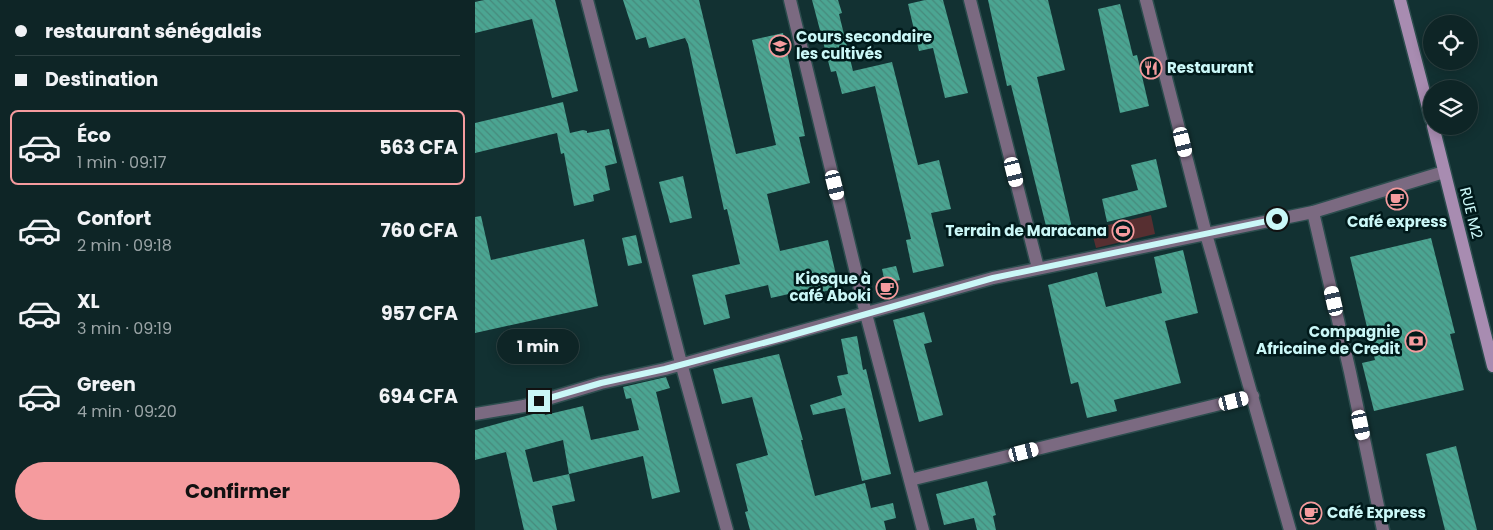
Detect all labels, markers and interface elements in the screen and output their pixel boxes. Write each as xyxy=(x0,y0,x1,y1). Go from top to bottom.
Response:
map controls xyxy=(1423,15,1478,135)
button: locate xyxy=(1423,15,1478,70)
text: restaurant sénégalais xyxy=(45,18,262,45)
place label: Cours secondaire les cultivés xyxy=(796,26,932,64)
school or university icon: Cours secondaire les cultivés xyxy=(768,34,792,58)
restaurant icon: Restaurant xyxy=(1139,56,1163,80)
place label: Restaurant xyxy=(1167,57,1254,78)
text: Destination xyxy=(45,66,158,93)
button: layers xyxy=(1423,80,1478,135)
text: Éco xyxy=(77,122,111,149)
icon: car xyxy=(17,125,62,170)
car xyxy=(1172,126,1193,158)
text: 563 CFA xyxy=(379,134,458,161)
text: 1 min · 09:17 xyxy=(77,151,166,174)
car xyxy=(1003,156,1024,188)
car xyxy=(824,169,845,201)
street label: RUE M2 xyxy=(1455,185,1488,241)
cafe icon: Café express xyxy=(1385,187,1409,211)
text: Confort xyxy=(77,205,151,232)
icon: car xyxy=(17,208,62,253)
route start xyxy=(1266,208,1288,230)
place label: Café express xyxy=(1347,211,1447,232)
text: 760 CFA xyxy=(380,217,458,244)
sports icon: Terrain de Maracana xyxy=(1111,219,1135,243)
place label: Terrain de Maracana xyxy=(945,220,1107,241)
text: 2 min · 09:18 xyxy=(77,234,172,257)
place label: Kiosque à café Aboki xyxy=(789,268,871,306)
cafe icon: Kiosque à café Aboki xyxy=(875,276,899,300)
car xyxy=(1323,285,1344,317)
text: XL xyxy=(77,288,100,315)
icon: car xyxy=(17,291,62,336)
text: 957 CFA xyxy=(381,300,458,327)
text: 3 min · 09:19 xyxy=(77,317,172,340)
place label: Compagnie Africaine de Credit xyxy=(1256,321,1400,359)
callout: 1 min xyxy=(498,328,580,364)
bank icon: Compagnie Africaine de Credit xyxy=(1404,329,1428,353)
text: 1 min xyxy=(517,335,559,358)
text: Green xyxy=(77,371,136,398)
icon: car xyxy=(17,374,62,419)
text: 694 CFA xyxy=(378,383,458,410)
route end xyxy=(528,390,550,412)
car xyxy=(1217,390,1250,412)
text: 4 min · 09:20 xyxy=(77,400,177,423)
car xyxy=(1350,409,1371,441)
car xyxy=(1007,441,1040,463)
button: Confirmer xyxy=(15,462,460,520)
cafe icon: Café Express xyxy=(1299,501,1323,525)
place label: Café Express xyxy=(1327,502,1426,523)

